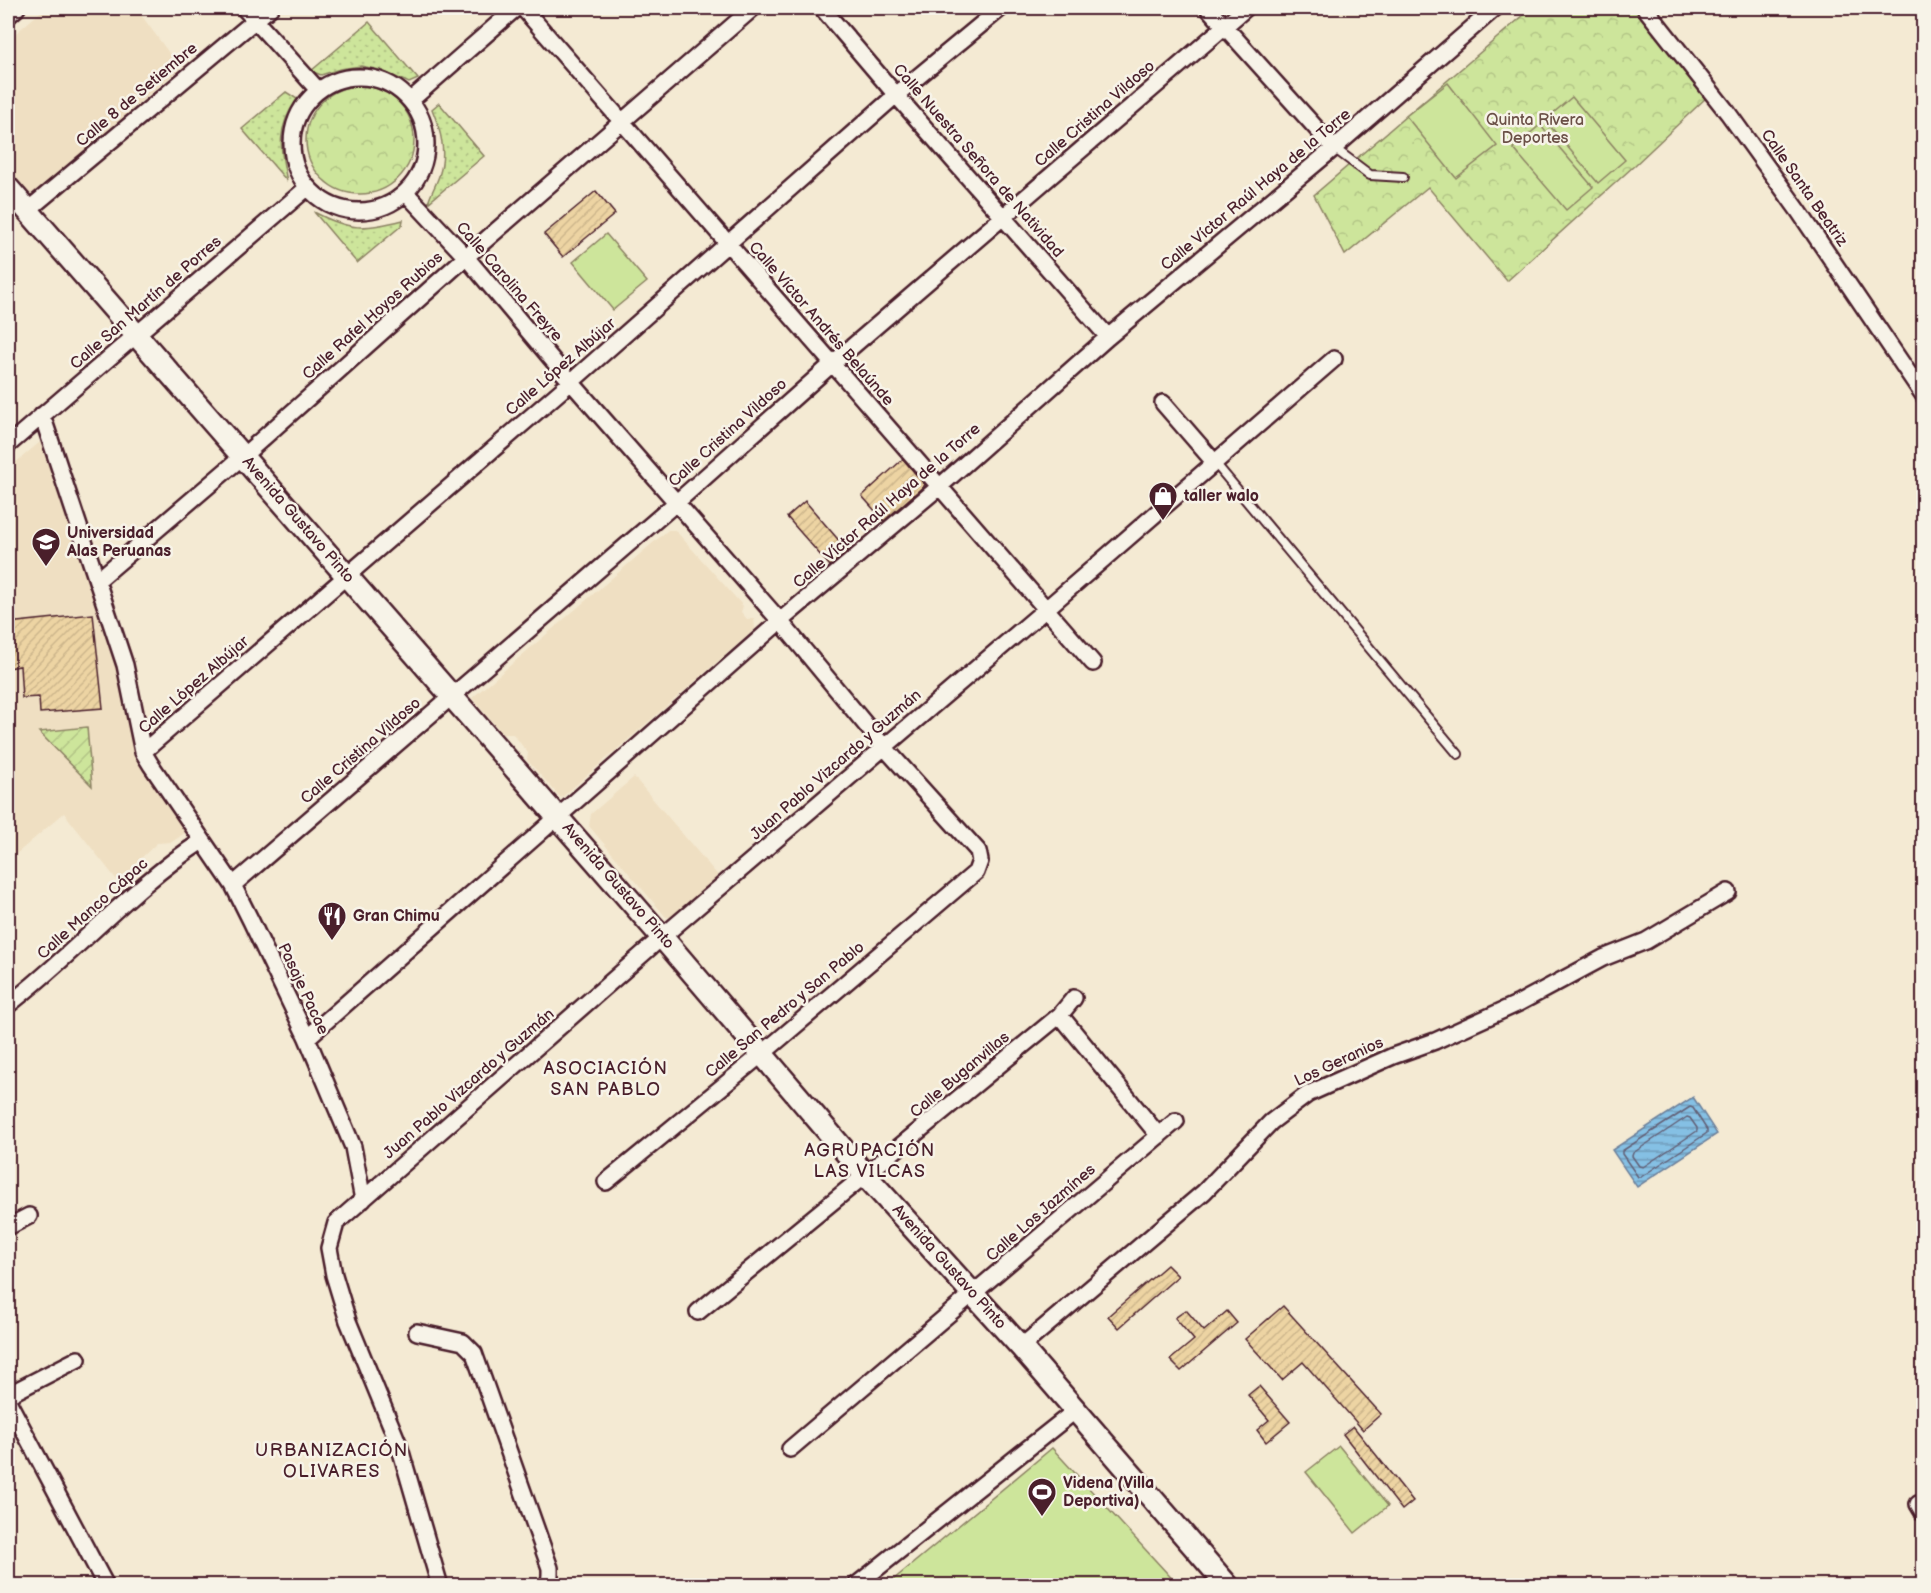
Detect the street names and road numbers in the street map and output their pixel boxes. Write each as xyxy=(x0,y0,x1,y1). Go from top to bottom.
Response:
street label: Calle 8 de Setiembre xyxy=(73,38,202,151)
street label: Calle Cristina Vildoso xyxy=(1031,57,1159,171)
street label: Calle Nuestra Señora de Natividad xyxy=(889,60,1067,262)
street label: Calle Víctor Raúl Haya de la Torre xyxy=(1157,105,1355,275)
street label: Calle Santa Beatriz xyxy=(1757,126,1852,250)
street label: Calle Carolina Freyre xyxy=(452,218,567,346)
street label: Calle San Martín de Porres xyxy=(67,232,226,374)
street label: Calle Víctor Andrés Belaúnde xyxy=(745,238,898,410)
street label: Calle Rafel Hoyos Rubios xyxy=(299,248,447,384)
street label: Calle López Albújar xyxy=(502,314,620,420)
street label: Calle Cristina Vildoso xyxy=(665,375,791,491)
street label: Calle Víctor Raúl Haya de la Torre xyxy=(790,419,985,592)
street label: Avenida Gustavo Pinto xyxy=(238,453,358,587)
street label: Calle López Albújar xyxy=(135,632,253,738)
street label: Juan Pablo Vizcardo y Guzmán xyxy=(747,686,925,844)
street label: Calle Cristina Vildoso xyxy=(297,694,425,808)
street label: Avenida Gustavo Pinto xyxy=(558,819,678,953)
street label: Calle Manco Cápac xyxy=(34,854,152,964)
street label: Calle San Pedro y San Pablo xyxy=(702,938,868,1082)
street label: Pasaje Pacae xyxy=(274,940,333,1038)
street label: Juan Pablo Vizcardo y Guzmán xyxy=(380,1005,558,1163)
street label: Calle Buganvillas xyxy=(906,1028,1014,1122)
street label: Los Geranios xyxy=(1292,1033,1387,1091)
street label: Calle Los Jazmínes xyxy=(982,1160,1100,1266)
street label: Avenida Gustavo Pinto xyxy=(888,1201,1010,1333)

